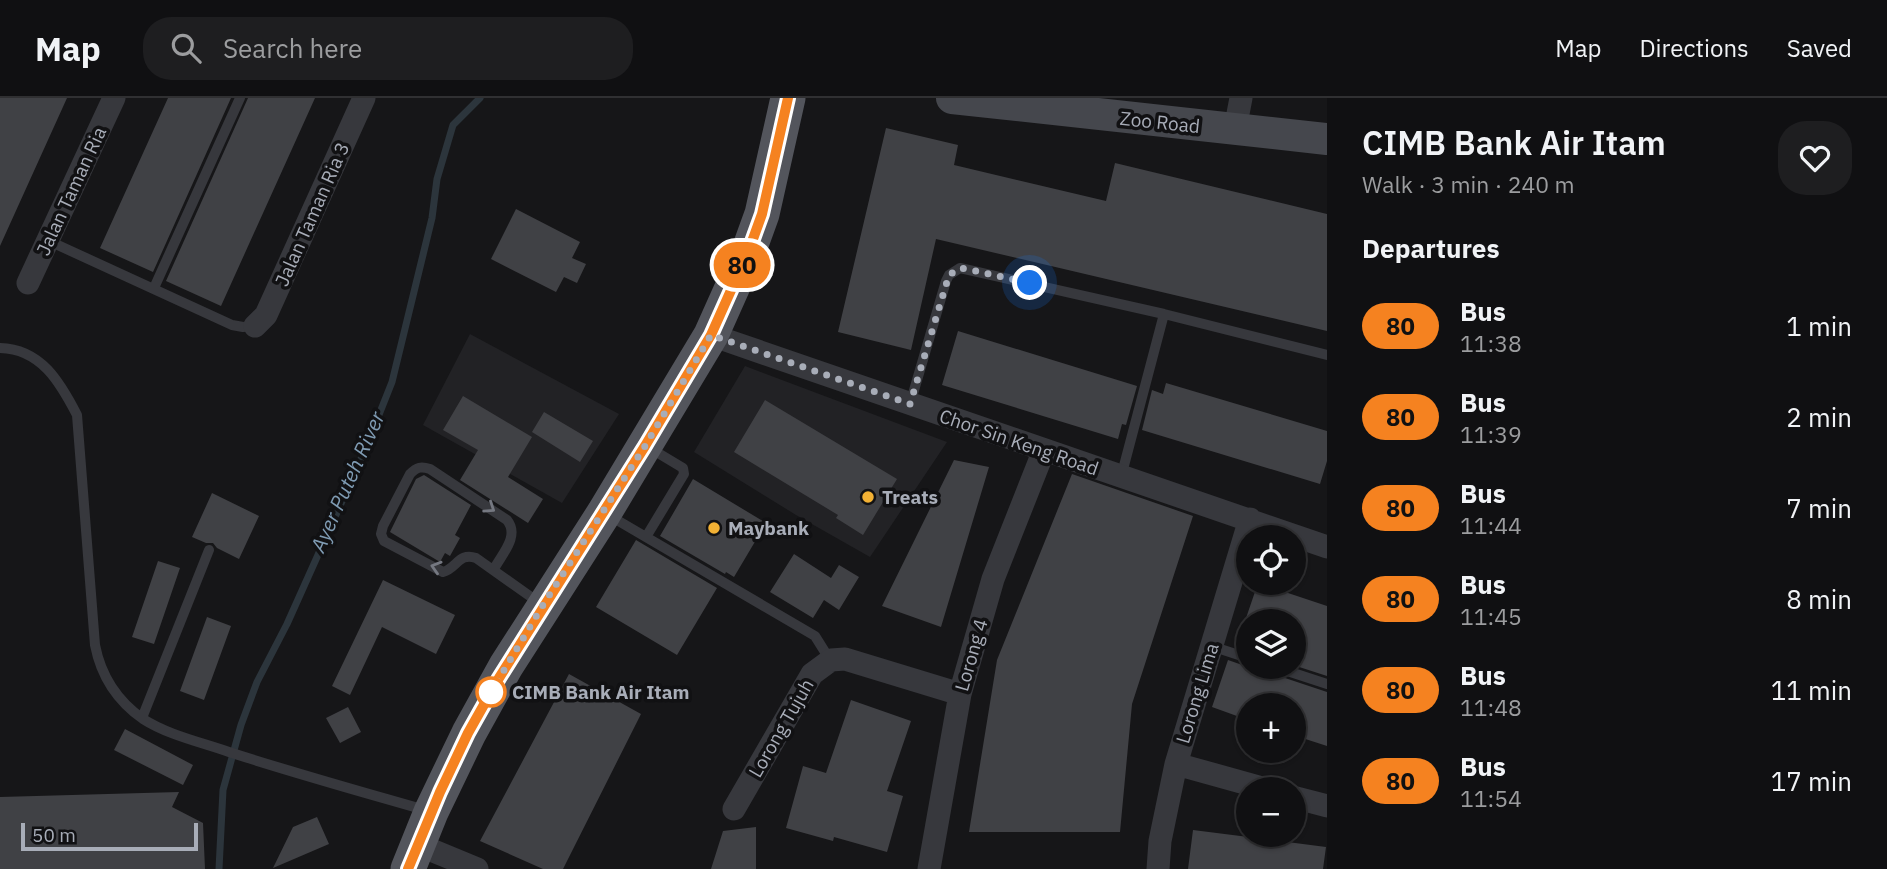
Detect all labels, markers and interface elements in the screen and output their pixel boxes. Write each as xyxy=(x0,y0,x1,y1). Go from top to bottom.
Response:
search box xyxy=(143,17,633,80)
text: Map xyxy=(35,27,101,70)
icon: search xyxy=(167,29,205,67)
text: Search here xyxy=(223,31,362,65)
text: Map xyxy=(1555,32,1601,64)
text: Directions xyxy=(1639,32,1749,64)
text: Saved xyxy=(1787,32,1852,64)
street label: Zoo Road xyxy=(1119,106,1201,138)
text: CIMB Bank Air Itam xyxy=(1362,121,1666,164)
button: heart xyxy=(1778,121,1852,195)
street label: Jalan Taman Ria xyxy=(31,123,111,259)
street label: Jalan Taman Ria 3 xyxy=(270,138,354,290)
text: Walk · 3 min · 240 m xyxy=(1362,169,1575,199)
text: Departures xyxy=(1362,231,1500,265)
line badge: 80 xyxy=(710,242,774,288)
text: 80 xyxy=(728,249,756,281)
your location xyxy=(1012,265,1047,300)
text: Bus xyxy=(1460,294,1506,328)
text: 1 min xyxy=(1786,309,1852,343)
text: 80 xyxy=(1386,310,1415,342)
text: 11:38 xyxy=(1460,328,1522,358)
text: Bus xyxy=(1460,385,1506,419)
text: 2 min xyxy=(1786,400,1852,434)
text: 80 xyxy=(1386,401,1415,433)
street label: Chor Sin Keng Road xyxy=(936,404,1102,480)
water label: Ayer Puteh River xyxy=(303,405,391,557)
text: 11:39 xyxy=(1460,419,1522,449)
text: Bus xyxy=(1460,476,1506,510)
place label: Treats xyxy=(882,485,938,509)
marker: Treats xyxy=(860,489,876,505)
text: 7 min xyxy=(1786,491,1852,525)
text: 80 xyxy=(1386,492,1415,524)
one-way arrow xyxy=(482,500,495,512)
text: 11:44 xyxy=(1460,510,1522,540)
place label: Maybank xyxy=(728,516,809,540)
marker: Maybank xyxy=(706,520,722,536)
map controls xyxy=(1236,525,1306,847)
button: locate xyxy=(1236,525,1306,595)
one-way arrow xyxy=(430,561,442,576)
text: Bus xyxy=(1460,567,1506,601)
text: 8 min xyxy=(1786,582,1852,616)
text: 80 xyxy=(1386,583,1415,615)
text: 11:45 xyxy=(1460,601,1522,631)
button: layers xyxy=(1236,609,1306,679)
street label: Lorong 4 xyxy=(949,616,993,694)
street label: Lorong Lima xyxy=(1170,640,1224,746)
text: Bus xyxy=(1460,658,1506,692)
text: 11 min xyxy=(1771,673,1852,707)
street label: Lorong Tujuh xyxy=(743,674,819,782)
text: 80 xyxy=(1386,674,1415,706)
marker: CIMB Bank Air Itam xyxy=(476,677,506,707)
place label: CIMB Bank Air Itam xyxy=(512,680,689,704)
text: 11:48 xyxy=(1460,692,1522,722)
button: + xyxy=(1236,693,1306,763)
text: Bus xyxy=(1460,749,1506,783)
text: 17 min xyxy=(1771,764,1852,798)
text: 80 xyxy=(1386,765,1415,797)
button: − xyxy=(1236,777,1306,847)
text: 11:54 xyxy=(1460,783,1522,813)
scale bar xyxy=(21,820,198,852)
text: 50 m xyxy=(32,823,76,847)

